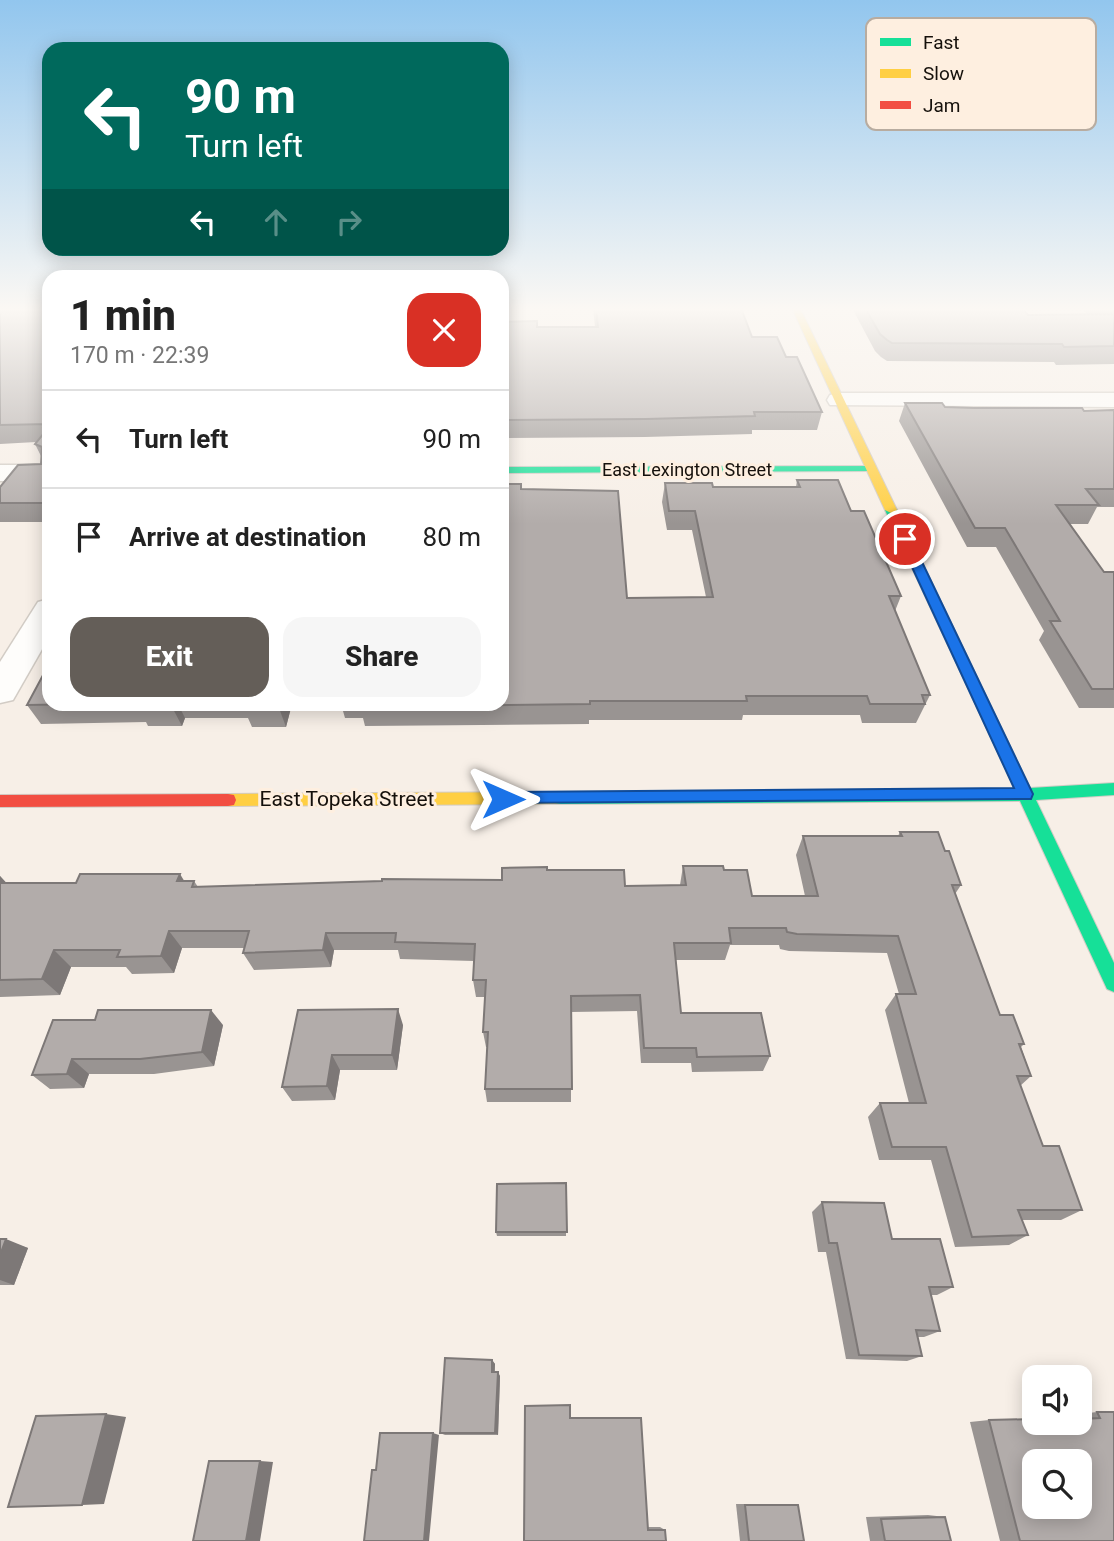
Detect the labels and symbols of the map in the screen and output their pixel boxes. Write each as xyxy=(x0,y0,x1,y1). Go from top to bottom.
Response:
legend xyxy=(866,18,1096,130)
text: Fast xyxy=(923,31,960,54)
text: Slow xyxy=(923,62,964,85)
text: Jam xyxy=(923,94,960,117)
street label: East Lexington Street xyxy=(602,459,772,480)
pin xyxy=(875,509,935,569)
position arrow xyxy=(466,762,540,836)
street label: East Topeka Street xyxy=(260,787,435,811)

